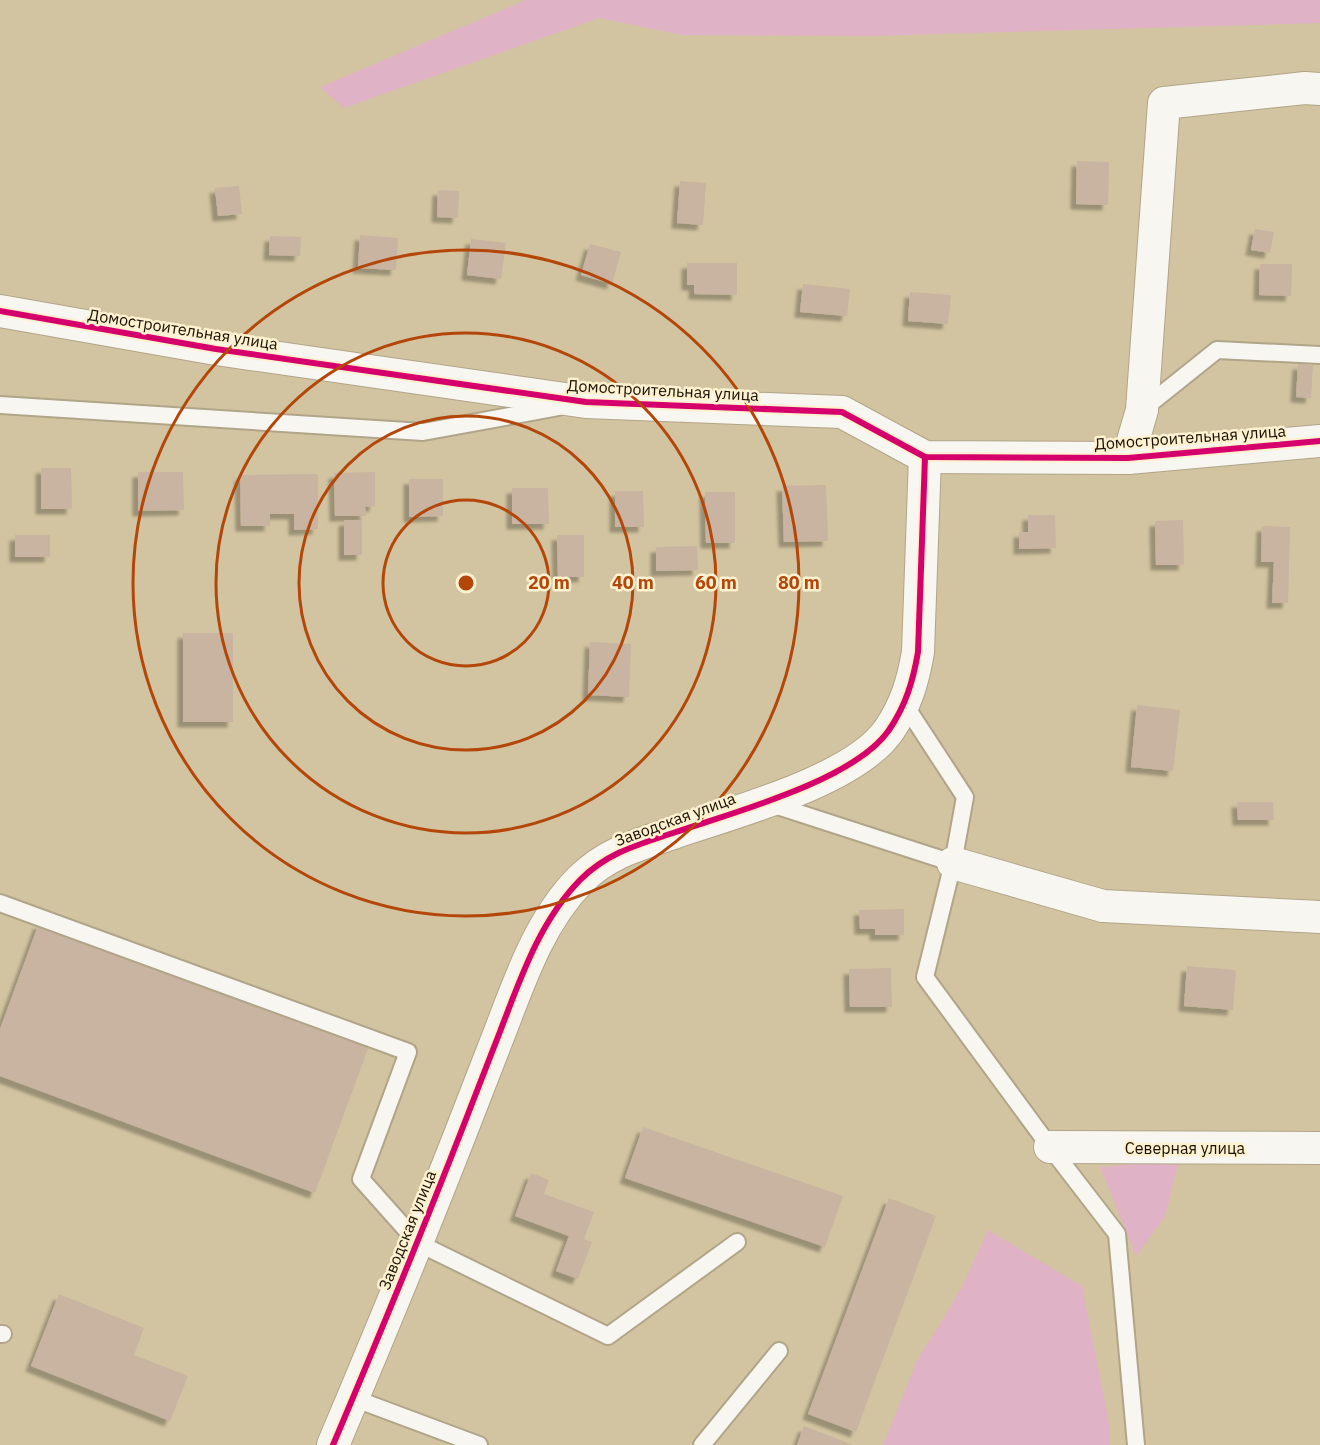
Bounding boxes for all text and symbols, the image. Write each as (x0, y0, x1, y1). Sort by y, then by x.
street label: Домостроительная улица (87, 304, 280, 354)
street label: Домостроительная улица (567, 375, 760, 405)
street label: Домостроительная улица (1094, 420, 1287, 454)
text: 20 m (528, 571, 570, 594)
text: 40 m (612, 571, 654, 594)
text: 60 m (695, 571, 737, 594)
text: 80 m (778, 571, 820, 594)
centre of rings (456, 573, 476, 593)
street label: Заводская улица (612, 788, 739, 850)
street label: Северная улица (1125, 1138, 1246, 1158)
street label: Заводская улица (374, 1167, 440, 1293)

